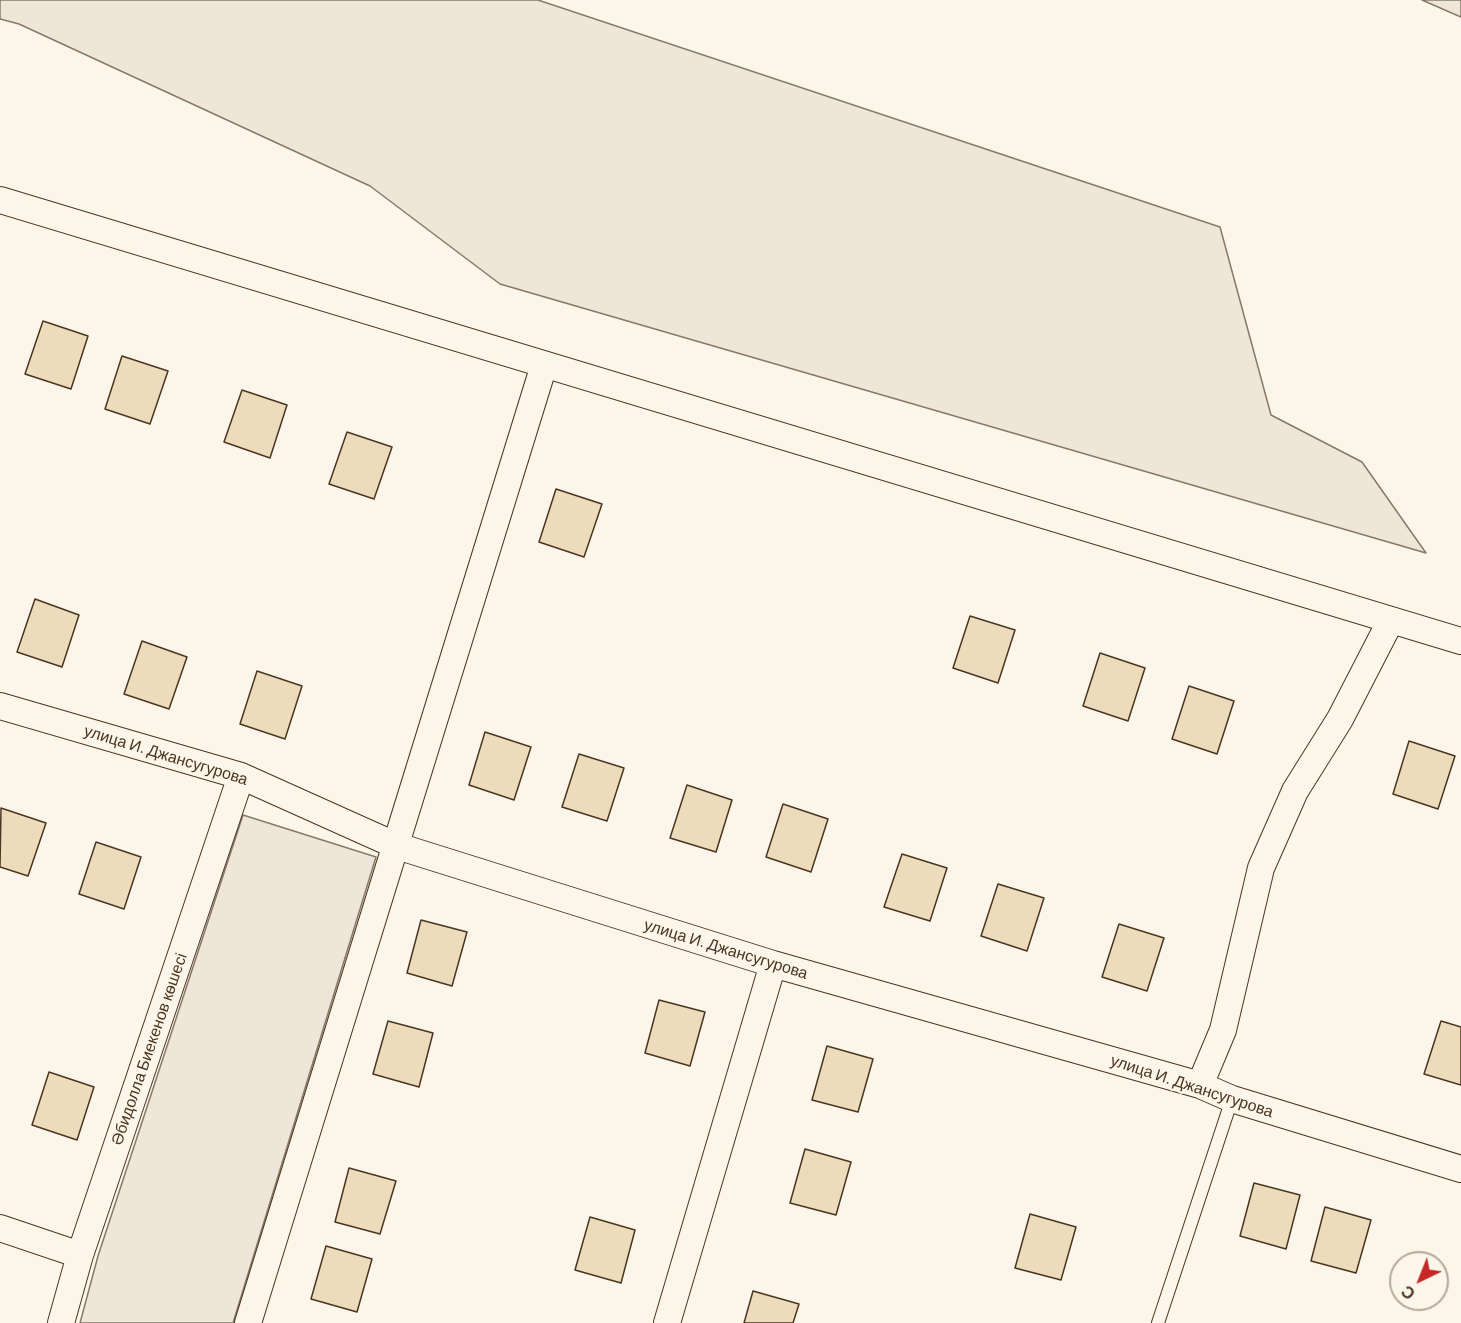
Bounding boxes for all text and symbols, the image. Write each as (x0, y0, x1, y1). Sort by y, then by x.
street label: улица И. Джансугурова (82, 721, 250, 789)
street label: улица И. Джансугурова (642, 915, 810, 983)
street label: Әбидолла Биекенов көшесі (107, 950, 191, 1148)
street label: улица И. Джансугурова (1108, 1051, 1276, 1121)
north arrow (1389, 1251, 1449, 1311)
text: С (1397, 1282, 1418, 1304)

